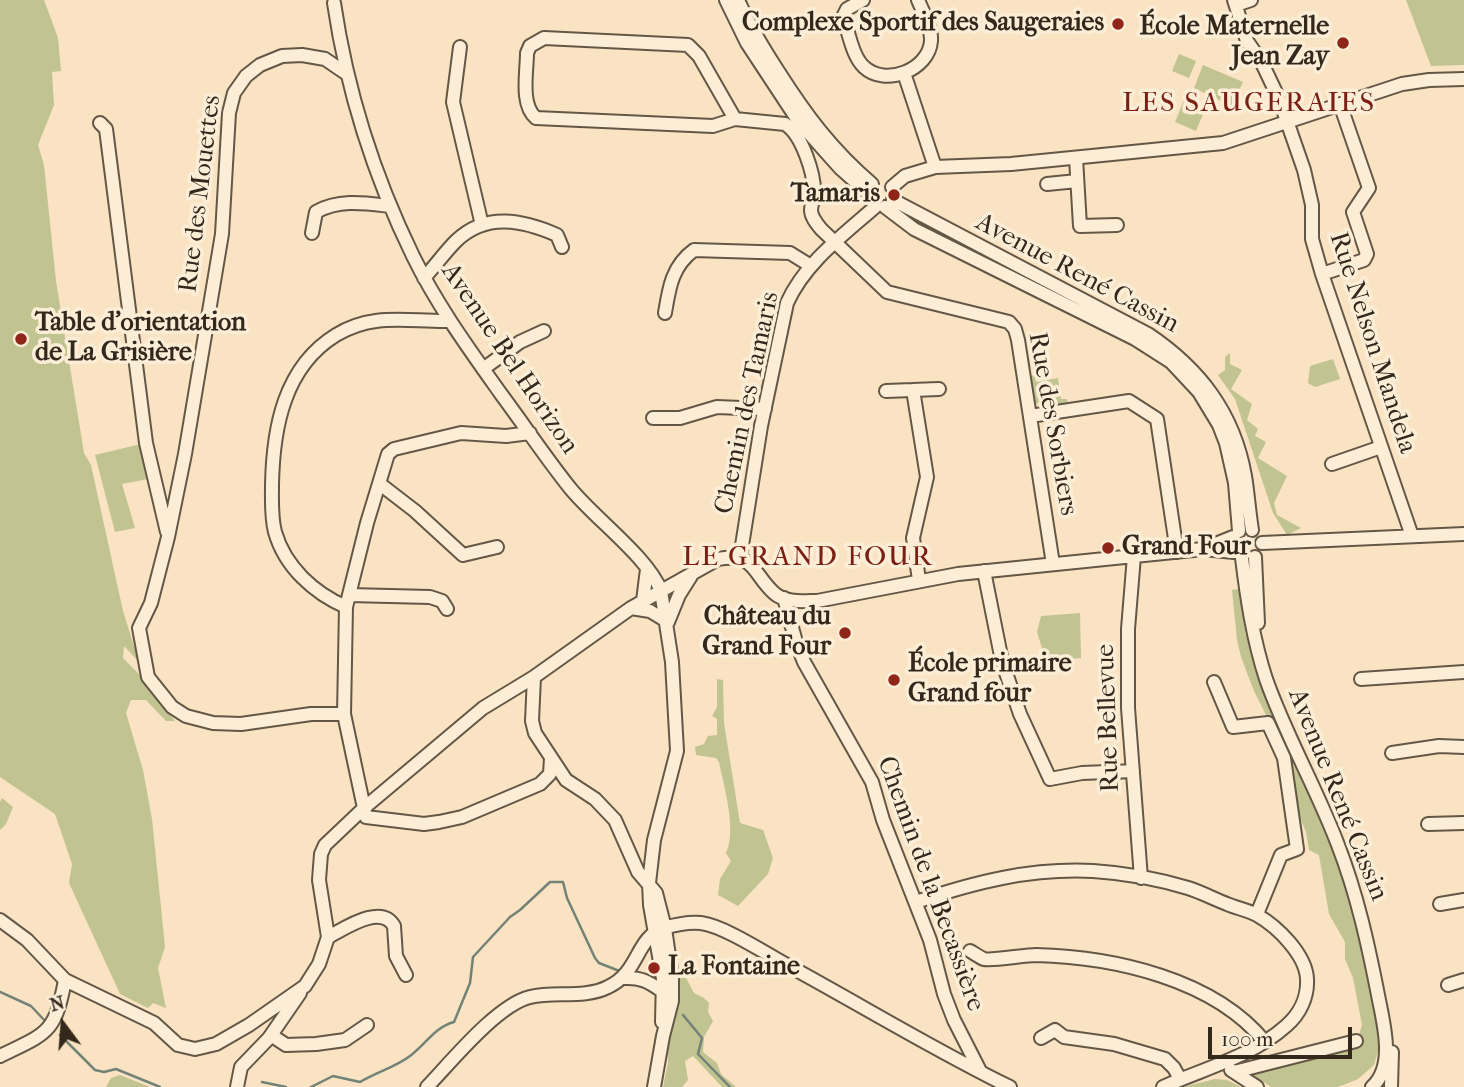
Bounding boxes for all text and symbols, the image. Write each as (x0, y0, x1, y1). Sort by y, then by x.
place label: Complexe Sportif des Saugeraies (742, 8, 1104, 40)
place label: École Maternelle Jean Zay (1139, 12, 1329, 74)
marker: Complexe Sportif des Saugeraies (1110, 16, 1126, 32)
marker: École Maternelle Jean Zay (1335, 35, 1351, 51)
district label: LES SAUGERAIES (1124, 87, 1374, 121)
street label: Rue des Mouettes (173, 94, 229, 294)
place label: Tamaris (791, 179, 880, 211)
marker: Tamaris (886, 187, 902, 203)
street label: Avenue René Cassin (970, 207, 1184, 341)
street label: Rue Nelson Mandela (1321, 228, 1423, 458)
street label: Avenue Bel Horizon (434, 258, 584, 460)
street label: Chemin des Tamaris (709, 289, 787, 517)
place label: Table d'orientation de La Grisière (35, 308, 246, 370)
street label: Rue des Sorbiers (1021, 330, 1083, 518)
marker: Table d'orientation de La Grisière (13, 331, 29, 347)
place label: Grand Four (1122, 532, 1251, 564)
marker: Grand Four (1100, 540, 1116, 556)
district label: LE GRAND FOUR (684, 541, 932, 575)
place label: Château du Grand Four (702, 602, 831, 664)
marker: Château du Grand Four (837, 625, 853, 641)
street label: Rue Bellevue (1091, 643, 1127, 793)
place label: École primaire Grand four (908, 649, 1072, 710)
marker: École primaire Grand four (886, 672, 902, 688)
street label: Avenue René Cassin (1280, 684, 1394, 906)
street label: Chemin de la Becassière (869, 752, 991, 1016)
place label: La Fontaine (668, 952, 800, 984)
marker: La Fontaine (646, 960, 662, 976)
north arrow (28, 989, 98, 1059)
text: N (47, 991, 67, 1016)
scale bar (1212, 1014, 1356, 1058)
text: 100 m (1221, 1027, 1274, 1051)

